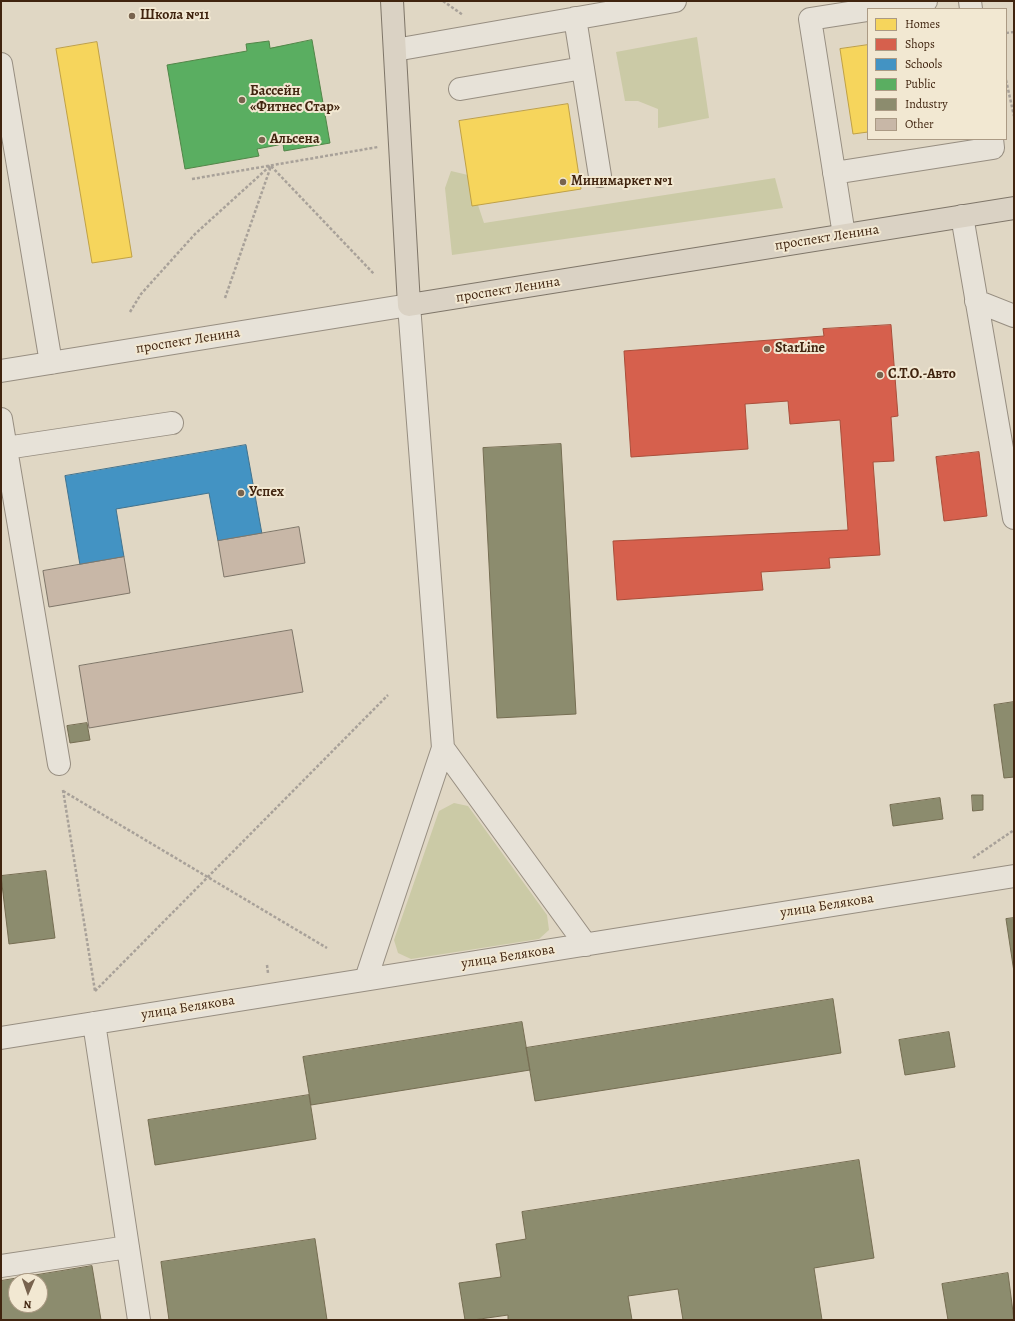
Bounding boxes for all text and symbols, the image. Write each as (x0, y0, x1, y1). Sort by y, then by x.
place label: Школа №11 (140, 8, 209, 24)
legend (867, 8, 1007, 140)
marker: Школа №11 (127, 11, 137, 21)
text: Homes (905, 16, 940, 32)
text: Shops (905, 36, 935, 52)
text: Schools (905, 56, 942, 72)
text: Public (905, 76, 936, 92)
place label: Бассейн «Фитнес Стар» (250, 84, 340, 116)
marker: Бассейн «Фитнес Стар» (237, 95, 247, 105)
text: Industry (905, 96, 948, 112)
text: Other (905, 116, 934, 132)
place label: Альсена (270, 132, 320, 148)
marker: Альсена (257, 135, 267, 145)
place label: Минимаркет №1 (571, 174, 672, 190)
marker: Минимаркет №1 (558, 177, 568, 187)
street label: проспект Ленина (774, 221, 880, 255)
street label: проспект Ленина (455, 273, 561, 307)
street label: проспект Ленина (135, 324, 241, 358)
place label: StarLine (775, 341, 825, 357)
marker: StarLine (762, 344, 772, 354)
place label: С.Т.О.-Авто (888, 367, 956, 383)
marker: С.Т.О.-Авто (875, 370, 885, 380)
place label: Успех (249, 485, 284, 501)
marker: Успех (236, 488, 246, 498)
street label: улица Белякова (779, 890, 875, 922)
street label: улица Белякова (460, 941, 556, 973)
street label: улица Белякова (140, 992, 236, 1024)
north arrow (8, 1273, 48, 1313)
text: N (23, 1297, 32, 1312)

